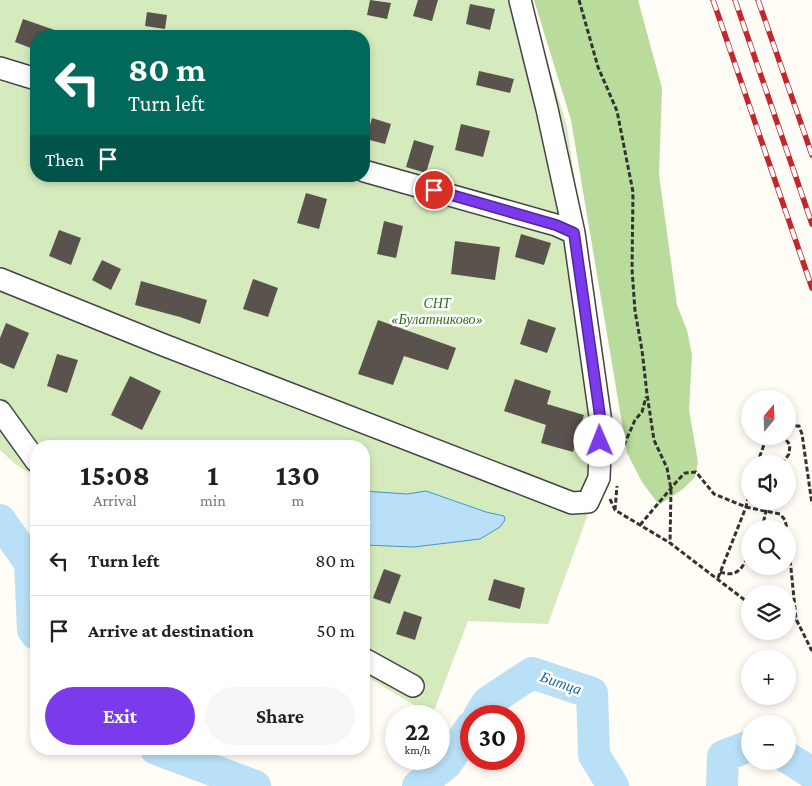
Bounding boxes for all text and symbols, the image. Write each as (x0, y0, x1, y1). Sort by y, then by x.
icon: left (45, 50, 110, 115)
text: 80 m (128, 50, 206, 89)
text: Turn left (128, 91, 205, 116)
icon: arrive (94, 145, 122, 173)
text: Then (45, 149, 84, 170)
pin (413, 169, 455, 211)
icon: arrive (420, 176, 448, 204)
park label: СНТ «Булатниково» (391, 295, 483, 327)
north arrow (741, 390, 796, 445)
map controls (741, 390, 796, 770)
position arrow (573, 414, 625, 466)
button: sound (741, 455, 796, 510)
text: 15:08 (80, 458, 150, 491)
text: 1 (207, 458, 219, 491)
text: 130 (276, 458, 320, 491)
text: Arrival (93, 492, 137, 509)
text: min (200, 492, 226, 509)
text: m (291, 492, 304, 509)
button: search (741, 520, 796, 575)
icon: left (45, 547, 73, 575)
text: Turn left (88, 550, 160, 571)
text: 80 m (315, 550, 355, 571)
button: layers (741, 585, 796, 640)
icon: arrive (45, 617, 73, 645)
text: Arrive at destination (88, 620, 254, 641)
text: 50 m (316, 620, 355, 641)
button: + (741, 650, 796, 705)
water label: Битца (537, 668, 584, 697)
button: Exit (45, 687, 195, 745)
button: Share (205, 687, 355, 745)
speed limit sign: 30 (460, 705, 525, 770)
button: − (741, 715, 796, 770)
text: 22 (405, 718, 430, 745)
text: km/h (405, 743, 430, 757)

